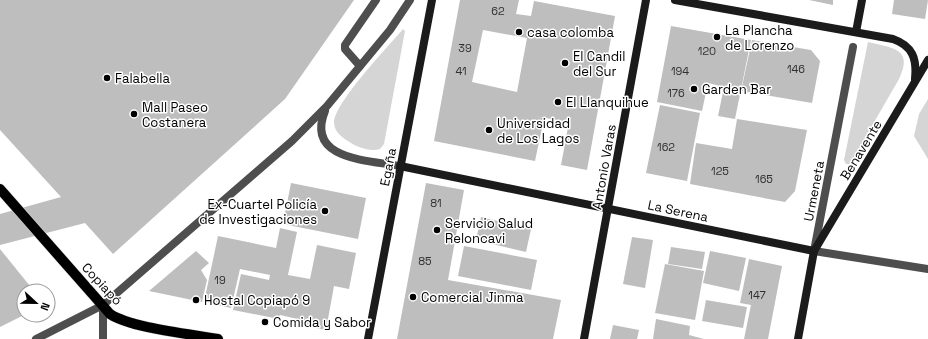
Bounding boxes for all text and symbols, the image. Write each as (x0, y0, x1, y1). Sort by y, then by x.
house number: 62 (491, 4, 505, 18)
place label: La Plancha de Lorenzo (725, 22, 794, 54)
place label: casa colomba (527, 24, 614, 41)
marker: casa colomba (514, 27, 524, 37)
marker: La Plancha de Lorenzo (712, 32, 722, 42)
house number: 39 (458, 41, 472, 55)
house number: 120 (698, 44, 716, 58)
place label: El Candil del Sur (573, 48, 625, 80)
marker: El Candil del Sur (560, 58, 570, 68)
house number: 146 (787, 62, 805, 76)
house number: 41 (455, 64, 467, 78)
house number: 194 (671, 64, 689, 78)
place label: Falabella (115, 70, 170, 87)
marker: Falabella (102, 73, 112, 83)
place label: Garden Bar (702, 81, 771, 98)
marker: Garden Bar (689, 84, 699, 94)
house number: 176 (667, 86, 685, 100)
place label: El Llanquihue (566, 94, 649, 111)
marker: El Llanquihue (553, 97, 563, 107)
place label: Mall Paseo Costanera (142, 99, 208, 131)
marker: Mall Paseo Costanera (129, 109, 139, 119)
place label: Universidad de Los Lagos (497, 115, 579, 147)
street label: Benavente (836, 117, 886, 183)
street label: Antonio Varas (588, 123, 620, 211)
marker: Universidad de Los Lagos (484, 125, 494, 135)
house number: 162 (657, 140, 675, 154)
street label: Egaña (376, 146, 400, 188)
street label: Urmeneta (800, 159, 828, 223)
house number: 125 (711, 164, 729, 178)
house number: 165 (755, 172, 773, 186)
place label: Ex-Cuartel Policía de Investigaciones (199, 196, 318, 228)
house number: 81 (430, 196, 442, 210)
street label: La Serena (646, 196, 710, 226)
marker: Ex-Cuartel Policía de Investigaciones (320, 206, 330, 216)
place label: Servicio Salud Reloncavi (445, 215, 533, 247)
marker: Servicio Salud Reloncavi (432, 225, 442, 235)
house number: 85 (418, 254, 432, 268)
street label: Copiapó (78, 259, 126, 309)
house number: 19 (214, 273, 226, 287)
north arrow (16, 283, 56, 323)
house number: 147 (748, 288, 766, 302)
place label: Comercial Jinma (421, 289, 524, 306)
place label: Hostal Copiapó 9 (204, 292, 310, 309)
marker: Comercial Jinma (408, 292, 418, 302)
marker: Hostal Copiapó 9 (191, 295, 201, 305)
text: N (37, 301, 53, 313)
place label: Comida y Sabor (273, 314, 371, 331)
marker: Comida y Sabor (260, 317, 270, 327)

